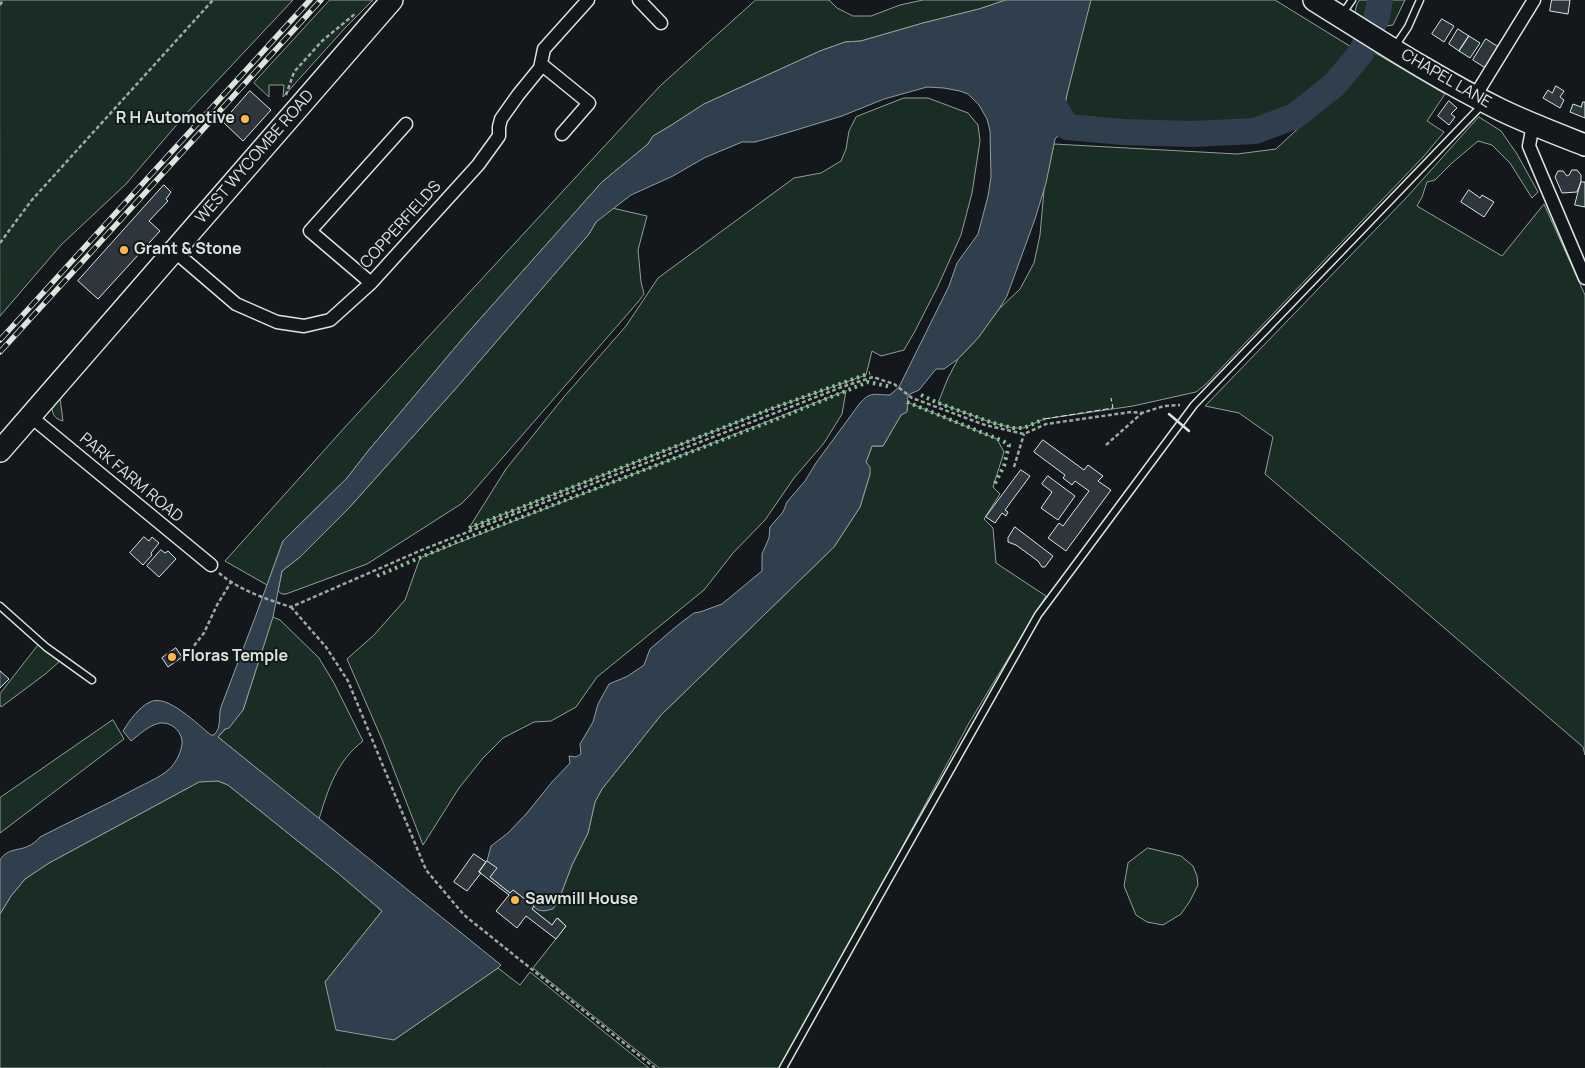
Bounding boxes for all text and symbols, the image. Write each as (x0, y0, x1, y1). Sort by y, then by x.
street label: CHAPEL LANE (1397, 45, 1495, 113)
street label: WEST WYCOMBE ROAD (192, 86, 318, 228)
place label: R H Automotive (116, 109, 235, 129)
marker: R H Automotive (239, 113, 251, 125)
street label: COPPERFIELDS (357, 177, 445, 273)
place label: Grant & Stone (134, 240, 242, 260)
marker: Grant & Stone (118, 244, 130, 256)
street label: PARK FARM ROAD (76, 429, 186, 527)
place label: Floras Temple (182, 647, 288, 667)
marker: Floras Temple (166, 651, 178, 663)
place label: Sawmill House (525, 890, 638, 910)
marker: Sawmill House (509, 894, 521, 906)

